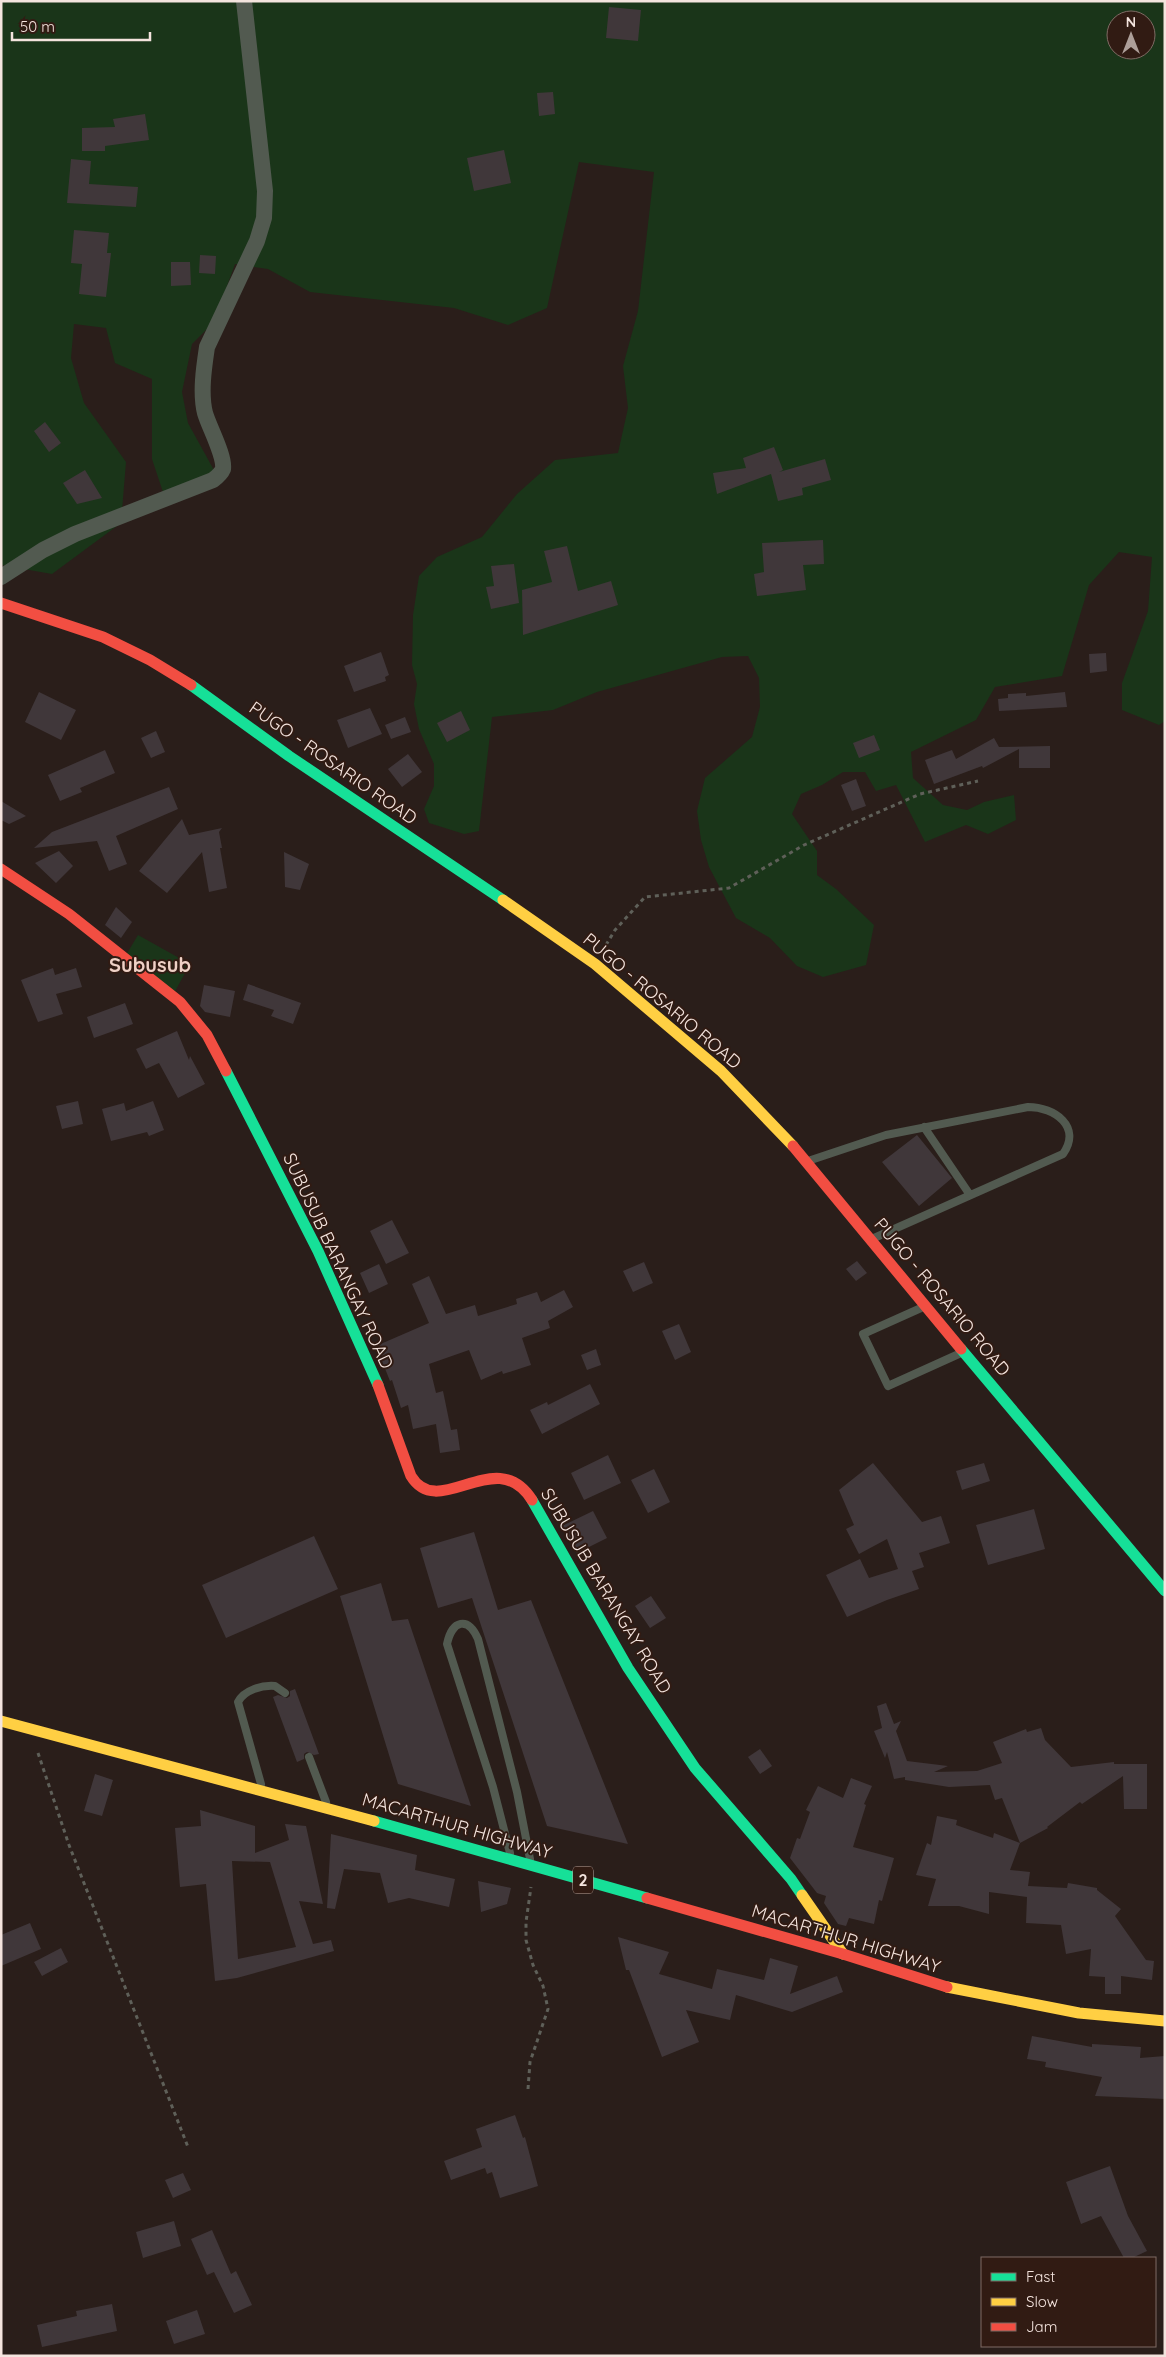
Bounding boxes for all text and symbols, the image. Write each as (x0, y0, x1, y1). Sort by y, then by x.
scale bar (12, 10, 150, 42)
north arrow (1106, 10, 1156, 60)
text: N (1126, 13, 1136, 31)
text: 50 m (20, 17, 55, 36)
street label: PUGO - ROSARIO ROAD (245, 696, 422, 829)
street label: PUGO - ROSARIO ROAD (578, 928, 746, 1074)
district label: Subusub (109, 952, 191, 977)
street label: SUBUSUB BARANGAY ROAD (278, 1149, 399, 1372)
street label: PUGO - ROSARIO ROAD (869, 1213, 1015, 1381)
street label: SUBUSUB BARANGAY ROAD (536, 1484, 677, 1698)
street label: MACARTHUR HIGHWAY (360, 1787, 555, 1864)
road number: 2 (573, 1866, 593, 1894)
street label: MACARTHUR HIGHWAY (749, 1899, 943, 1978)
legend (981, 2257, 1156, 2347)
text: Fast (1026, 2267, 1055, 2286)
text: Slow (1026, 2292, 1058, 2311)
text: Jam (1026, 2317, 1057, 2336)

